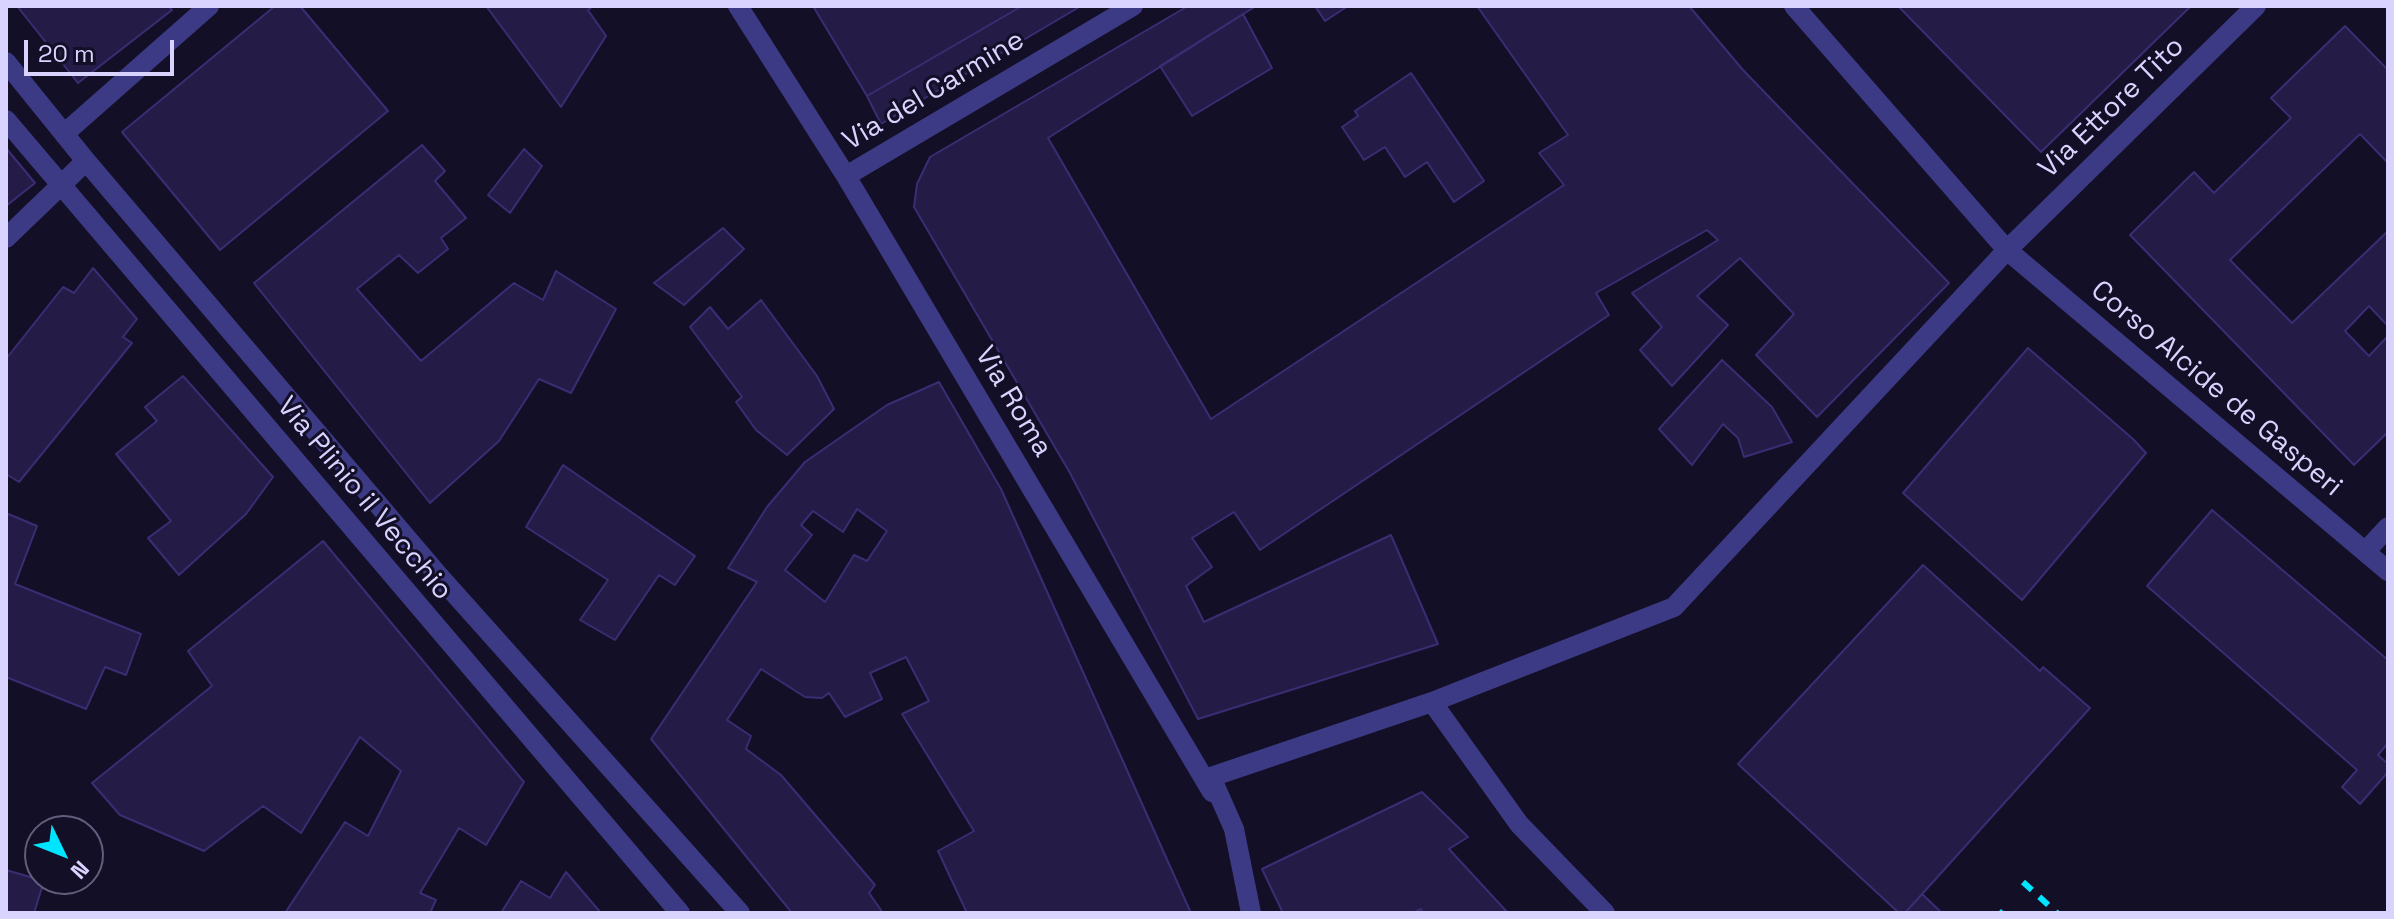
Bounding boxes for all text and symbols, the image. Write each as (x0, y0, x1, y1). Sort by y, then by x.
scale bar (28, 24, 178, 74)
street label: Via del Carmine (837, 24, 1031, 158)
street label: Via Ettore Tito (2032, 30, 2192, 186)
text: 20 m (38, 38, 95, 69)
street label: Corso Alcide de Gasperi (2083, 274, 2349, 504)
street label: Via Roma (967, 341, 1059, 463)
street label: Via Plinio il Vecchio (269, 390, 459, 608)
north arrow (24, 815, 104, 895)
text: N (65, 855, 95, 885)

